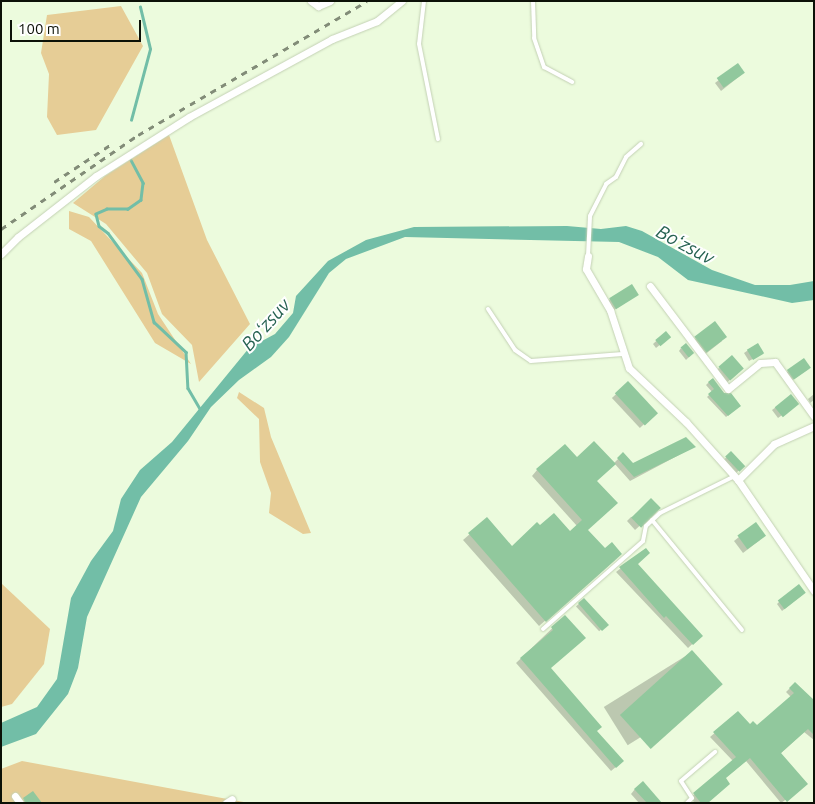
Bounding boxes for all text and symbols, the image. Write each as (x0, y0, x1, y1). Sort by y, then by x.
scale bar (12, 10, 144, 42)
text: 100 m (18, 20, 60, 37)
water label: Boʻzsuv (652, 220, 718, 270)
water label: Boʻzsuv (237, 294, 295, 356)

